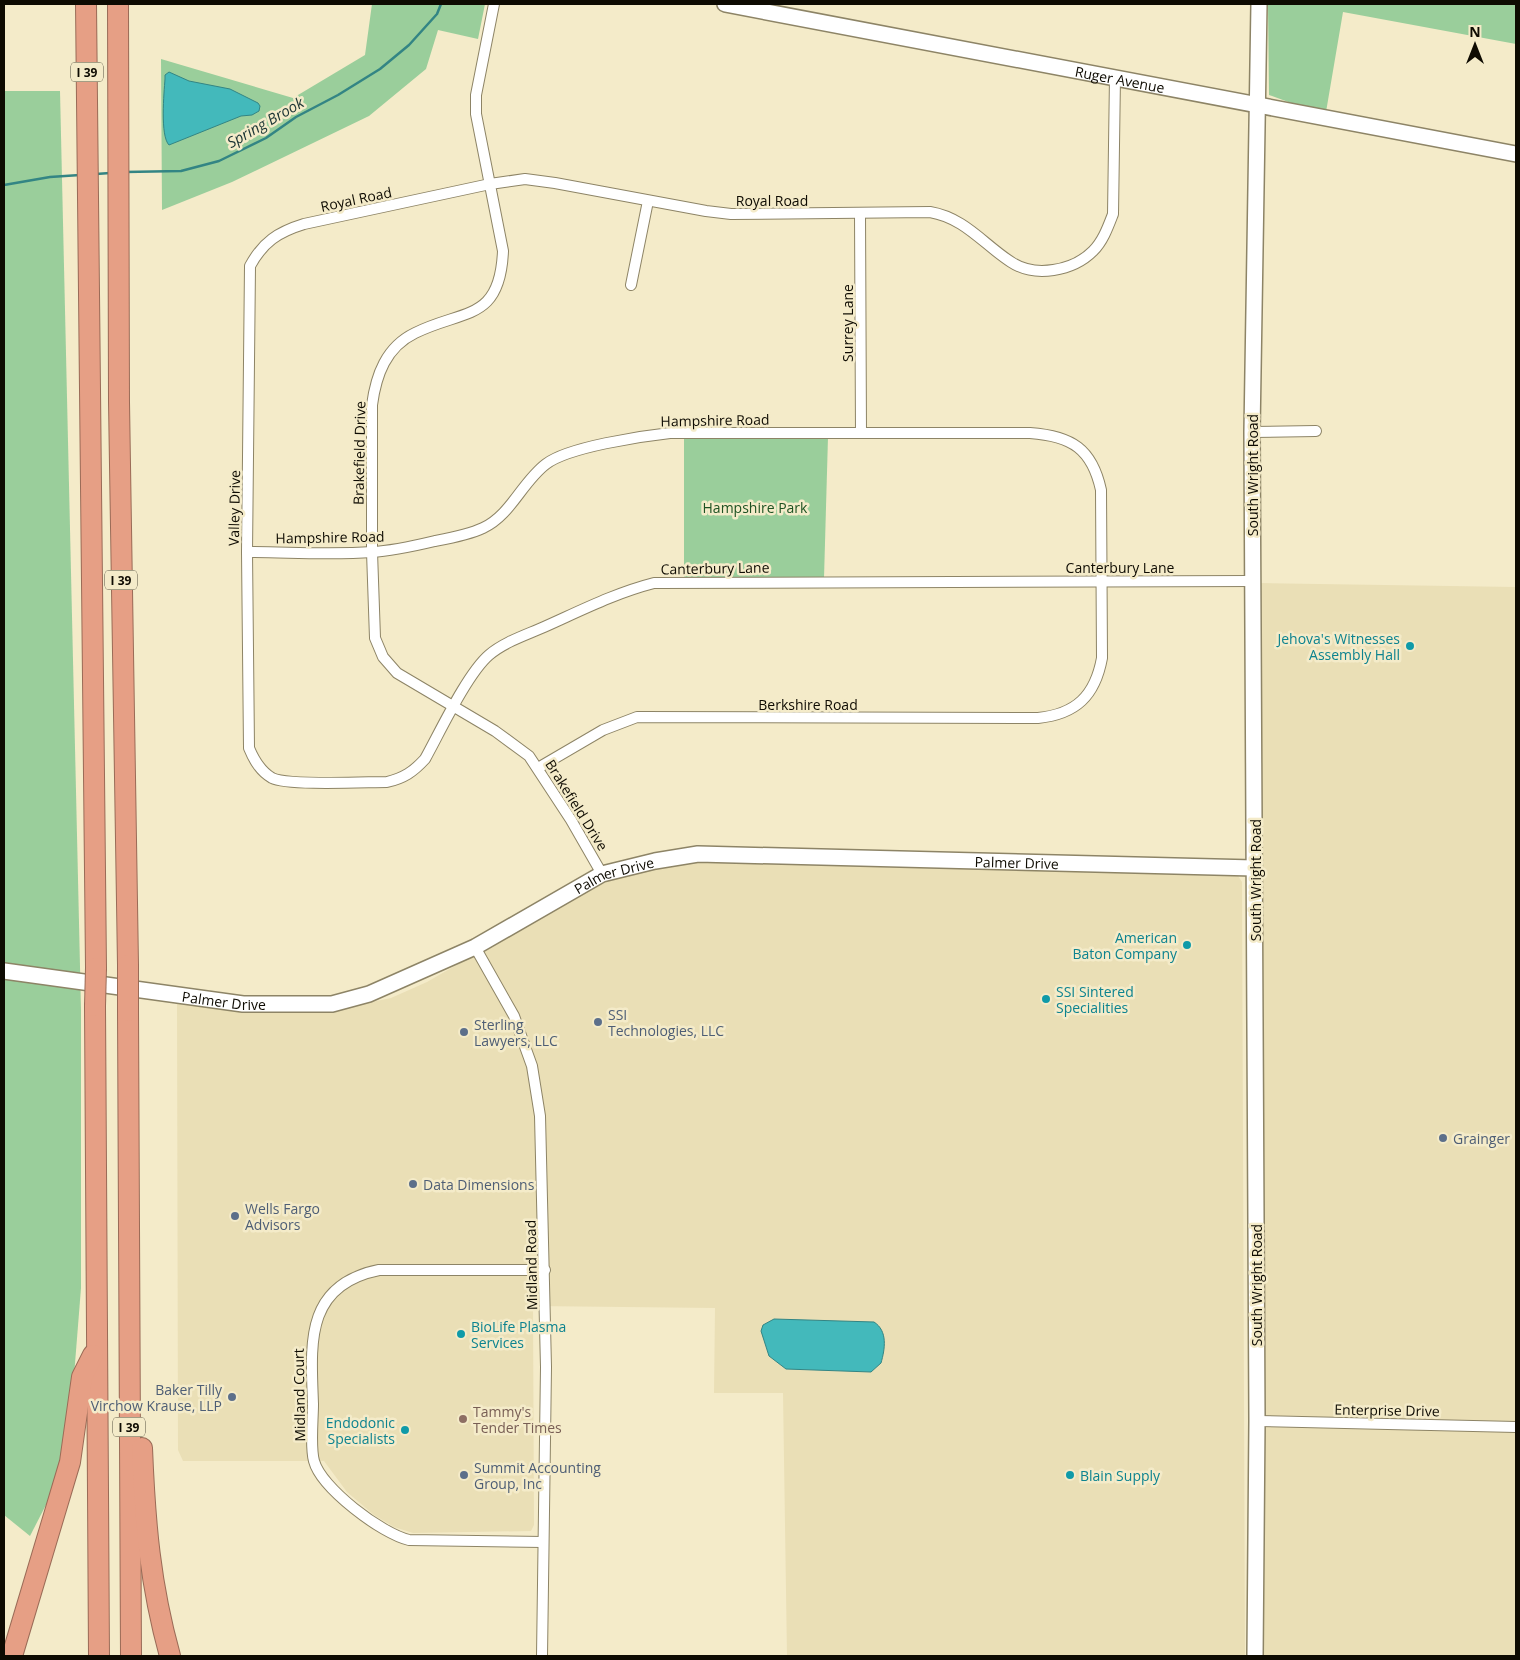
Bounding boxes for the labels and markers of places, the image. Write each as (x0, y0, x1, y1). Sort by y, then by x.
place label: Jehova's Witnesses Assembly Hall (1275, 629, 1400, 664)
marker: Jehova's Witnesses Assembly Hall (1404, 640, 1416, 652)
place label: American Baton Company (1072, 928, 1178, 963)
marker: American Baton Company (1181, 939, 1193, 951)
place label: SSI Sintered Specialities (1056, 982, 1134, 1017)
marker: SSI Sintered Specialities (1040, 993, 1052, 1005)
place label: SSI Technologies, LLC (608, 1005, 724, 1040)
place label: Sterling Lawyers, LLC (474, 1015, 558, 1050)
marker: SSI Technologies, LLC (592, 1016, 604, 1028)
marker: Sterling Lawyers, LLC (458, 1026, 470, 1038)
place label: Grainger (1453, 1129, 1510, 1148)
marker: Grainger (1437, 1132, 1449, 1144)
place label: Data Dimensions (423, 1175, 535, 1194)
marker: Data Dimensions (407, 1178, 419, 1190)
place label: Wells Fargo Advisors (245, 1199, 320, 1234)
marker: Wells Fargo Advisors (229, 1210, 241, 1222)
place label: BioLife Plasma Services (471, 1317, 566, 1352)
marker: BioLife Plasma Services (455, 1328, 467, 1340)
place label: Baker Tilly Virchow Krause, LLP (91, 1380, 223, 1415)
marker: Baker Tilly Virchow Krause, LLP (226, 1391, 238, 1403)
place label: Tammy's Tender Times (473, 1402, 562, 1437)
place label: Endodonic Specialists (326, 1413, 395, 1448)
marker: Tammy's Tender Times (457, 1413, 469, 1425)
marker: Endodonic Specialists (399, 1424, 411, 1436)
place label: Summit Accounting Group, Inc (474, 1458, 601, 1493)
place label: Blain Supply (1080, 1466, 1161, 1485)
marker: Summit Accounting Group, Inc (458, 1469, 470, 1481)
marker: Blain Supply (1064, 1469, 1076, 1481)

